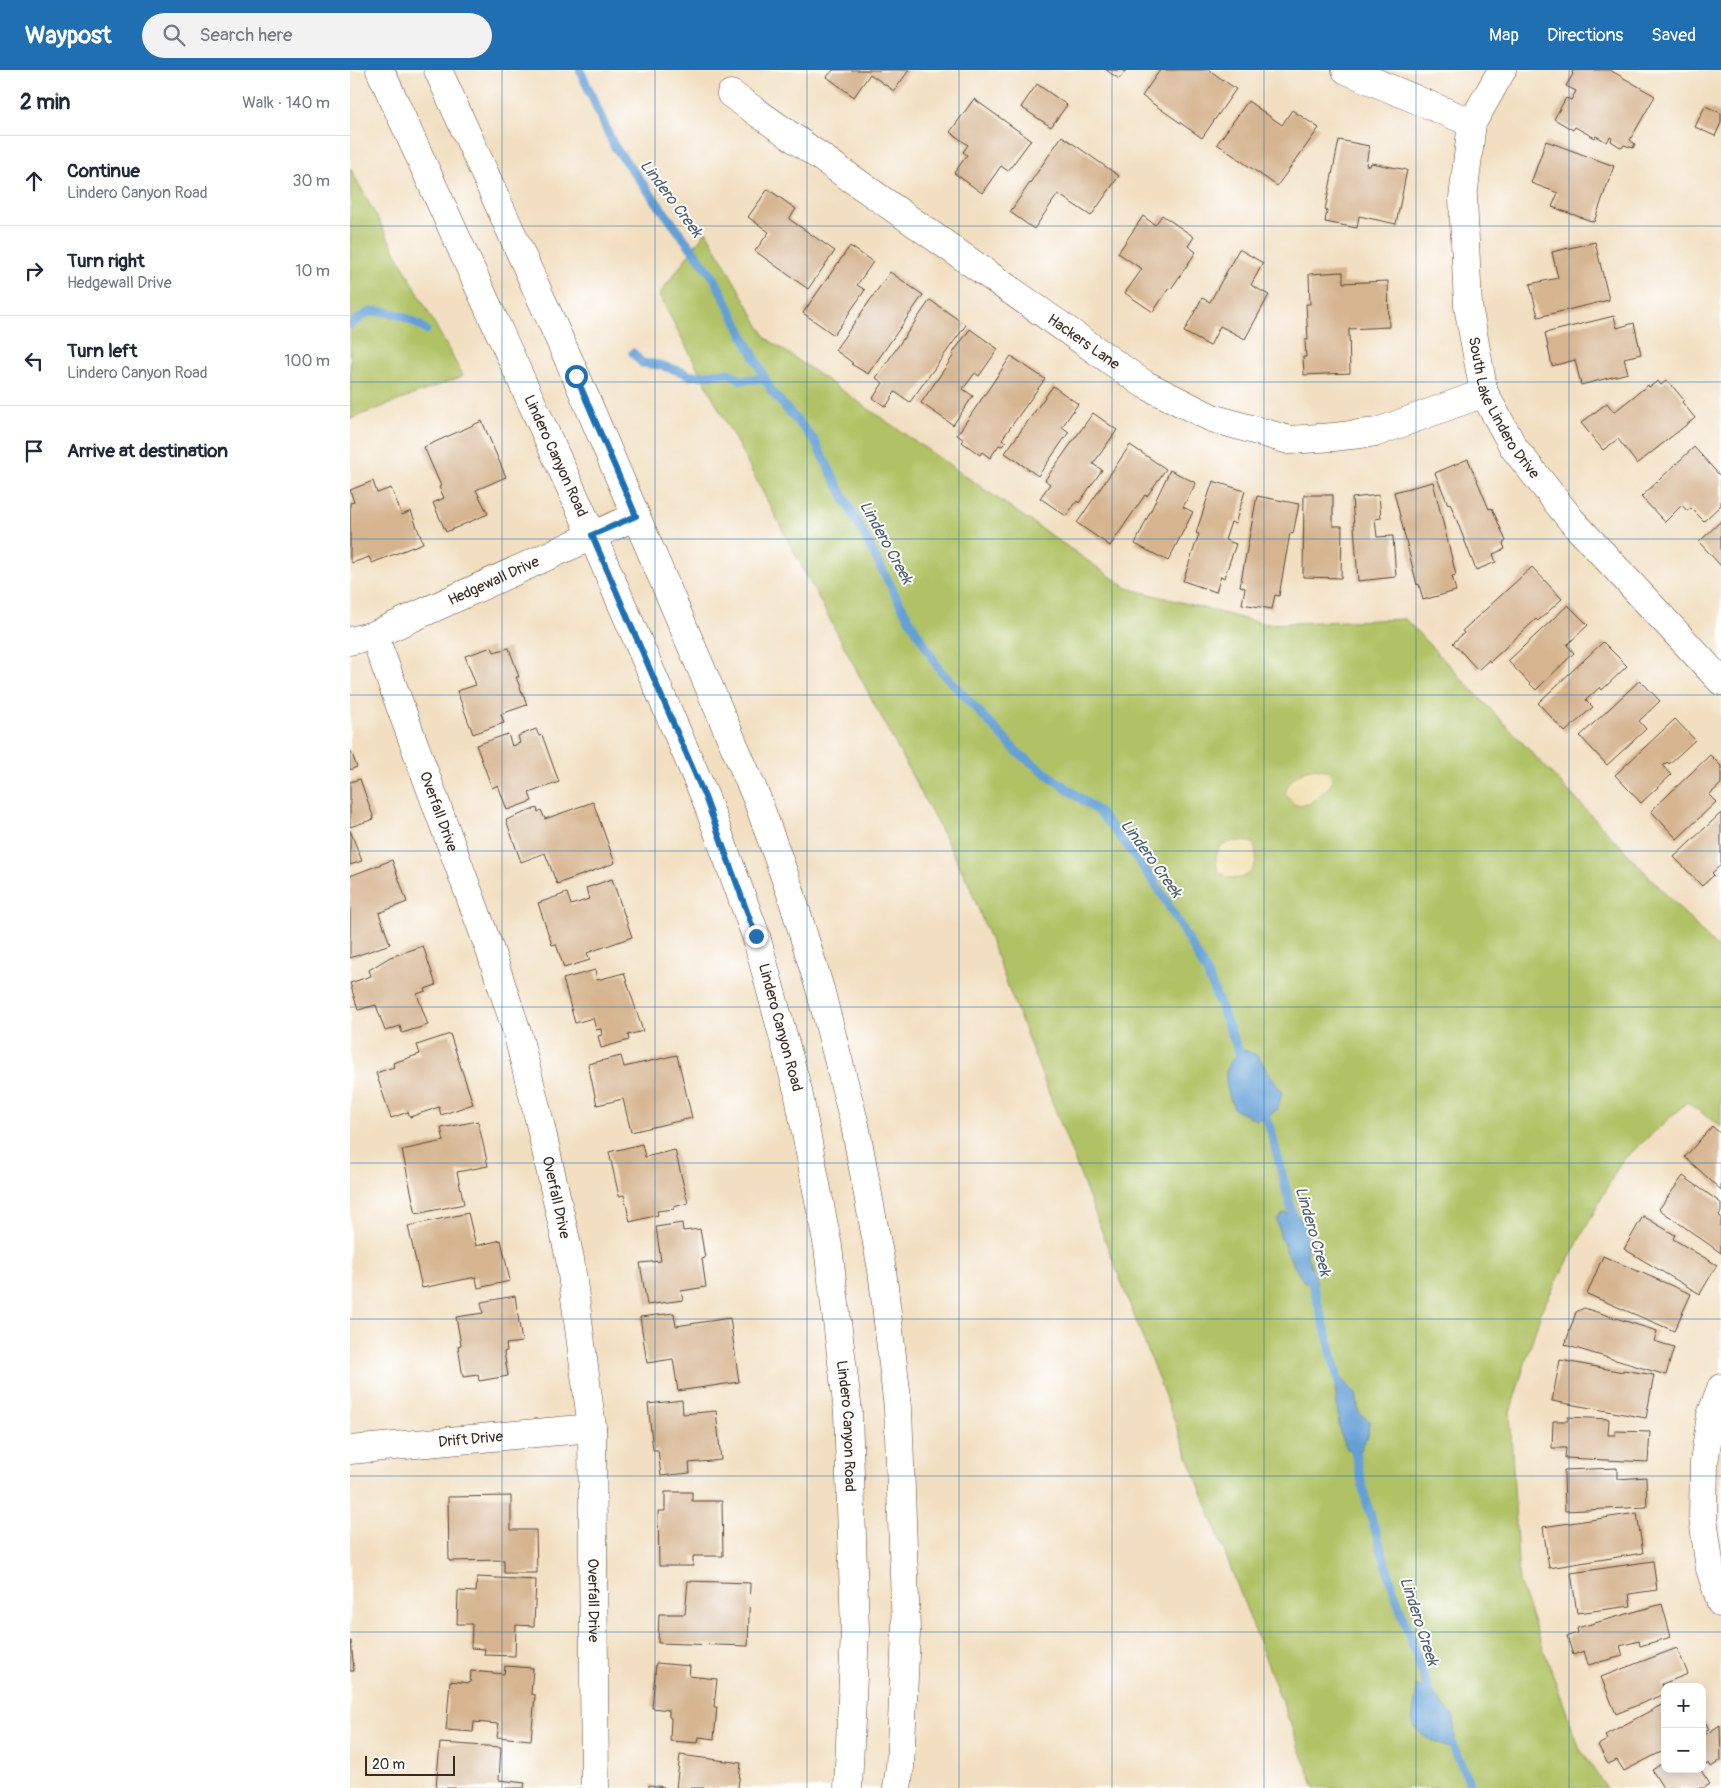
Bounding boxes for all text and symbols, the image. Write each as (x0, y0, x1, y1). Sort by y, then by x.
search box (142, 13, 492, 58)
text: Waypost (25, 21, 112, 50)
icon: search (160, 21, 188, 49)
text: Search here (200, 23, 292, 47)
text: Map (1489, 24, 1519, 47)
text: Directions (1547, 24, 1623, 47)
text: Saved (1651, 24, 1696, 47)
text: 2 min (20, 89, 70, 116)
text: Walk · 140 m (242, 93, 330, 113)
water label: Lindero Creek (636, 156, 708, 242)
text: Continue (67, 159, 140, 183)
icon: ahead (20, 167, 48, 195)
text: 30 m (292, 171, 330, 191)
text: Lindero Canyon Road (67, 183, 208, 203)
text: Turn right (67, 249, 145, 273)
icon: right (20, 257, 48, 285)
text: 10 m (295, 261, 330, 281)
text: Hedgewall Drive (67, 273, 172, 293)
street label: Hackers Lane (1044, 310, 1124, 374)
street label: South Lake Lindero Drive (1464, 335, 1544, 483)
text: Turn left (67, 339, 137, 363)
icon: left (20, 347, 48, 375)
text: 100 m (284, 351, 330, 371)
text: Lindero Canyon Road (67, 363, 208, 383)
route start (565, 365, 588, 388)
street label: Lindero Canyon Road (519, 392, 591, 520)
icon: arrive (20, 437, 48, 465)
text: Arrive at destination (67, 439, 228, 463)
water label: Lindero Creek (855, 497, 918, 589)
street label: Hedgewall Drive (445, 552, 543, 610)
street label: Overfall Drive (415, 769, 462, 855)
water label: Lindero Creek (1116, 816, 1187, 903)
route end (745, 925, 768, 948)
street label: Lindero Canyon Road (754, 961, 807, 1094)
street label: Overfall Drive (538, 1154, 574, 1241)
water label: Lindero Creek (1291, 1184, 1336, 1279)
street label: Lindero Canyon Road (832, 1359, 860, 1492)
street label: Drift Drive (437, 1427, 504, 1452)
street label: Overfall Drive (583, 1558, 603, 1643)
water label: Lindero Creek (1395, 1575, 1443, 1669)
map controls (1661, 1683, 1706, 1773)
button: + (1661, 1683, 1706, 1728)
button: − (1661, 1728, 1706, 1773)
scale bar (365, 1753, 455, 1776)
text: 20 m (372, 1756, 405, 1773)

